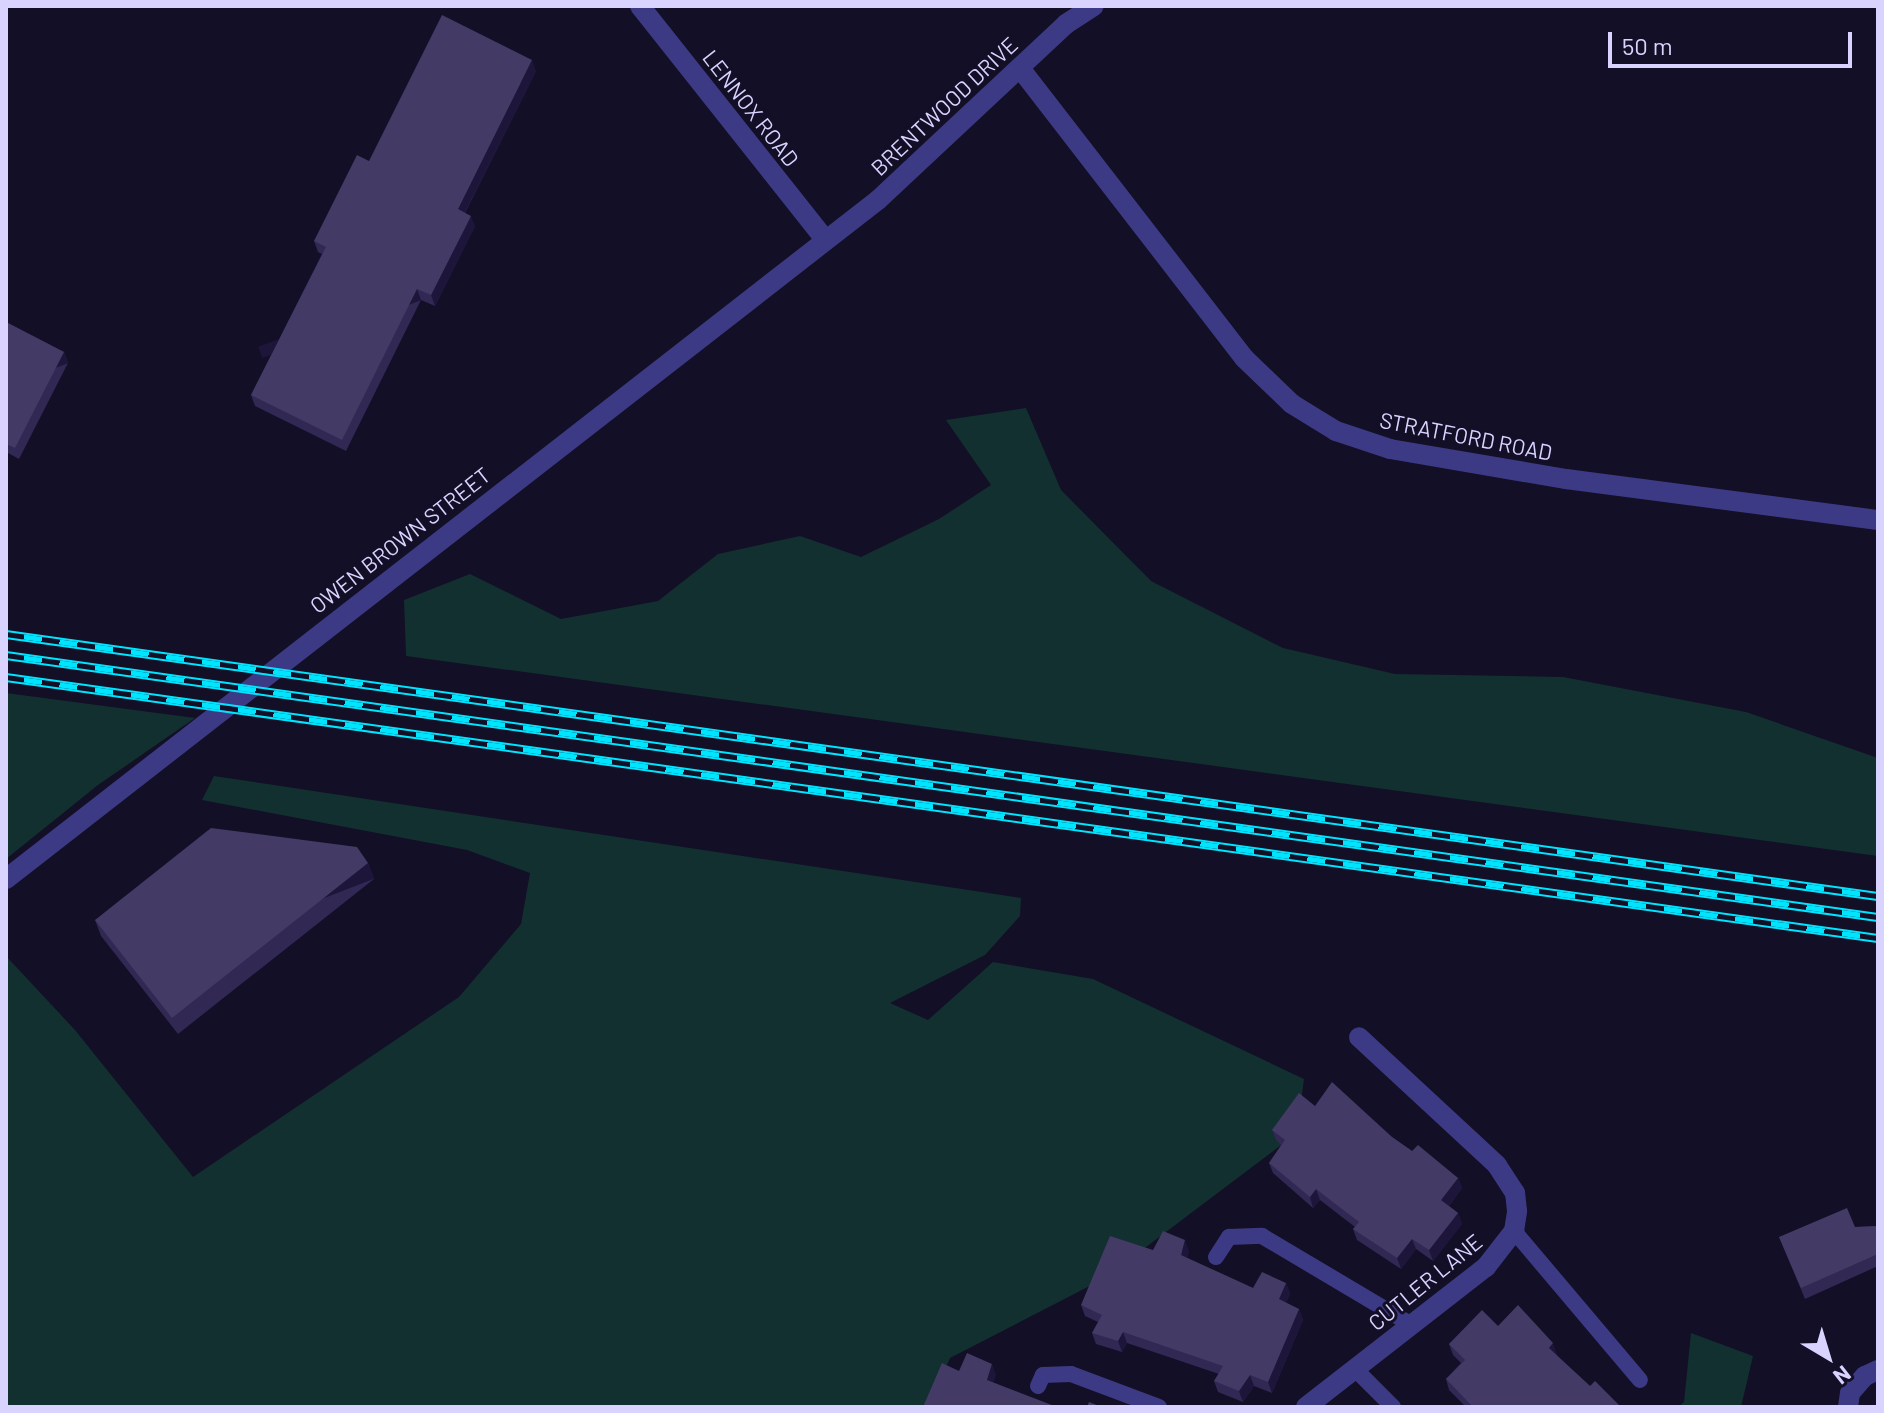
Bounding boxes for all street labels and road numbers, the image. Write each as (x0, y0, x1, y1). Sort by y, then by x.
street label: BRENTWOOD DRIVE (865, 31, 1023, 181)
street label: LENNOX ROAD (697, 45, 805, 171)
street label: STRATFORD ROAD (1377, 406, 1555, 466)
street label: OWEN BROWN STREET (305, 461, 495, 619)
street label: CUTLER LANE (1363, 1228, 1487, 1336)

